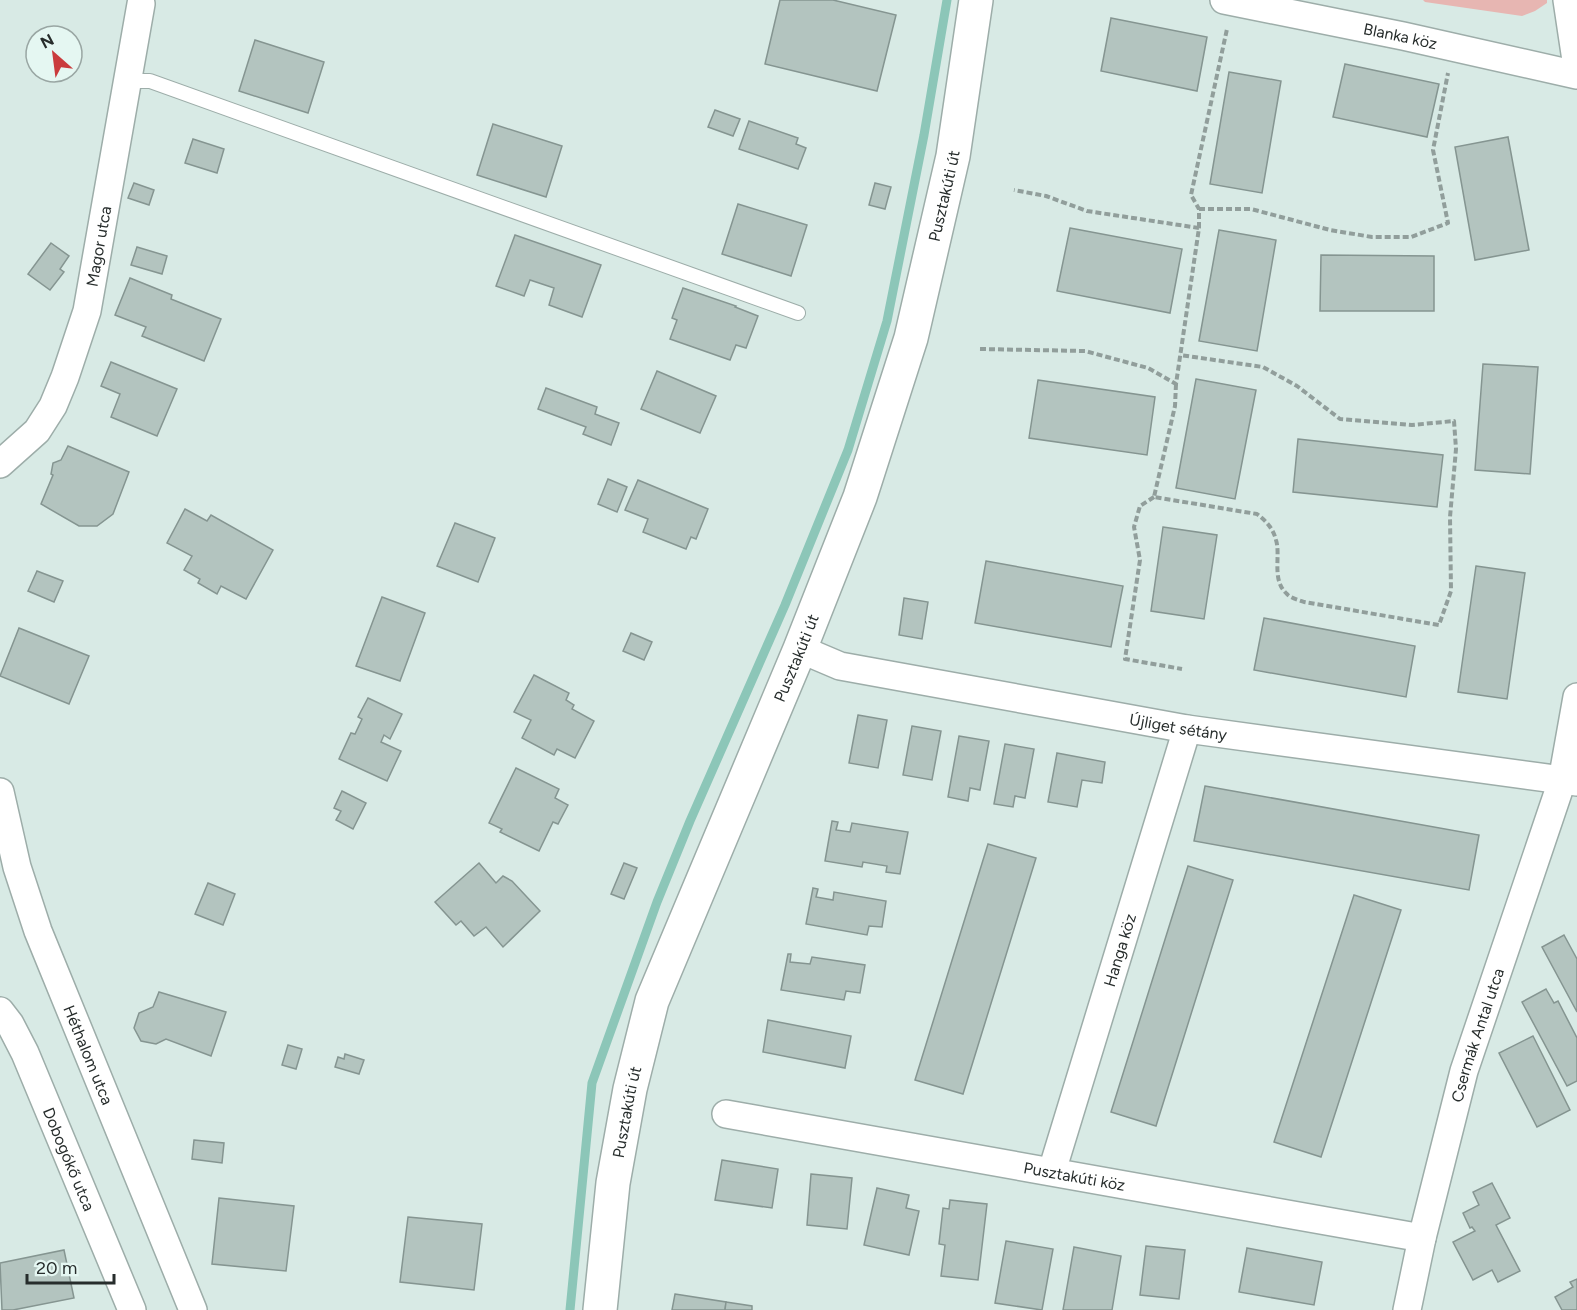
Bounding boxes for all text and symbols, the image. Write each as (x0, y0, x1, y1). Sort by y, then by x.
street label: Blanka köz (1362, 19, 1439, 53)
north arrow (24, 24, 84, 84)
text: N (37, 30, 57, 52)
street label: Pusztakúti út (924, 149, 963, 243)
street label: Magor utca (82, 204, 115, 288)
street label: Pusztakúti út (769, 611, 822, 705)
street label: Újliget sétány (1128, 709, 1229, 744)
street label: Hanga köz (1099, 911, 1140, 989)
street label: Csermák Antal utca (1447, 965, 1508, 1104)
street label: Héthalom utca (60, 1002, 118, 1108)
street label: Pusztakúti út (608, 1064, 645, 1159)
street label: Dobogókő utca (39, 1105, 99, 1214)
street label: Pusztakúti köz (1022, 1158, 1127, 1194)
scale bar (27, 1247, 114, 1285)
text: 20 m (36, 1257, 77, 1279)

